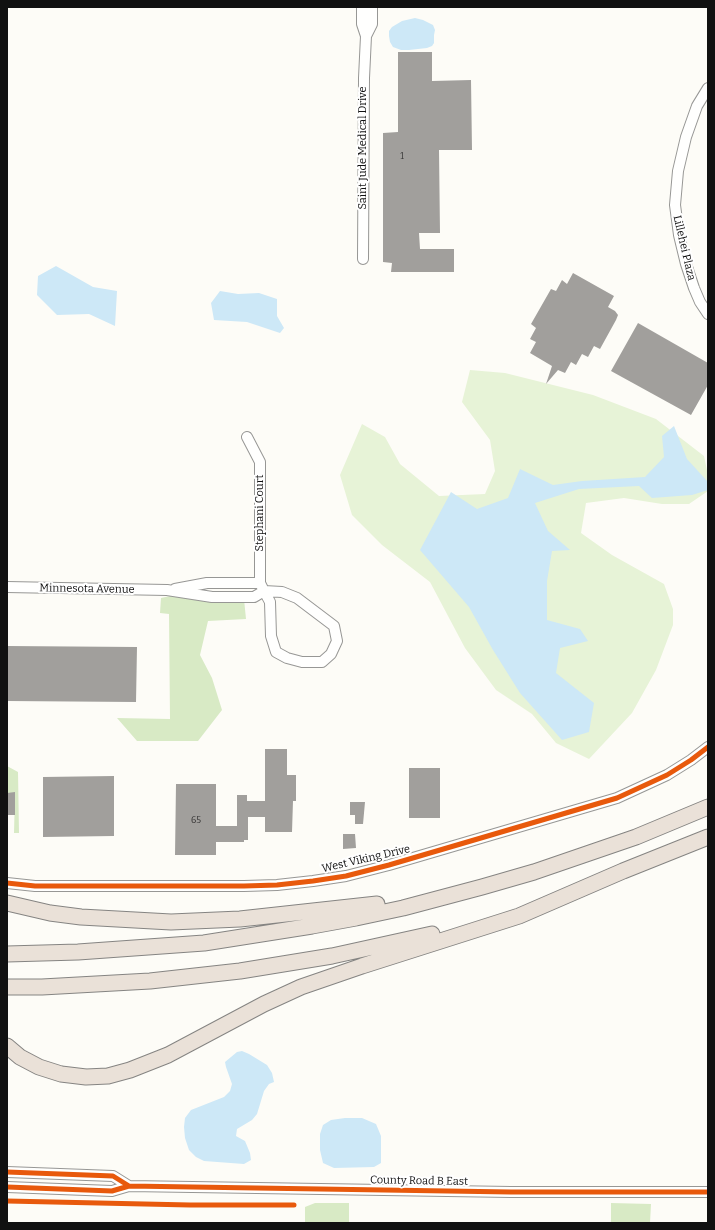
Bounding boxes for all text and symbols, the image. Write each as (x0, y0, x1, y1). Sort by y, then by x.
street label: Saint Jude Medical Drive (356, 86, 370, 210)
house number: 1 (400, 151, 404, 161)
street label: Lillehei Plaza (670, 214, 698, 282)
street label: Stephani Court (253, 475, 267, 551)
street label: Minnesota Avenue (39, 582, 135, 596)
house number: 65 (191, 815, 201, 825)
street label: West Viking Drive (321, 842, 411, 876)
street label: County Road B East (370, 1174, 468, 1188)

